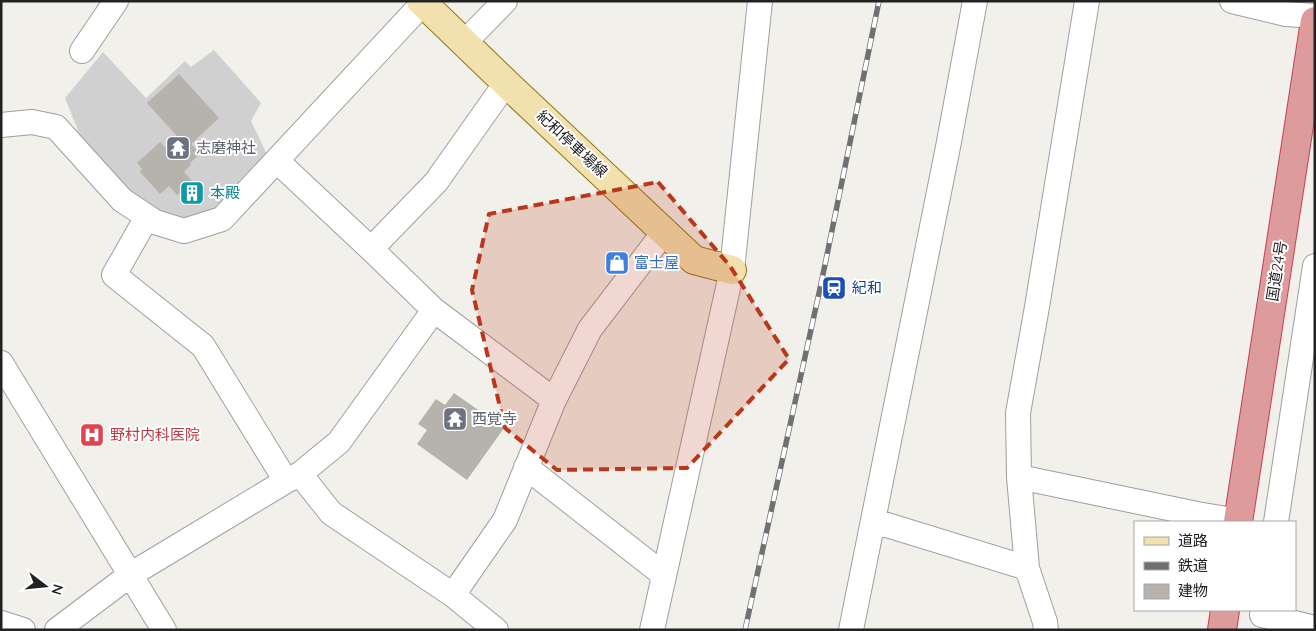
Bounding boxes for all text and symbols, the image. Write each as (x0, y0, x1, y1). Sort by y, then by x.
street label: 紀和停車場線 (533, 106, 612, 181)
temple icon: 志磨神社 (165, 135, 191, 161)
place label: 志磨神社 (196, 138, 256, 157)
building icon: 本殿 (179, 180, 205, 206)
place label: 本殿 (210, 183, 240, 202)
street label: 国道24号 (1262, 239, 1291, 303)
shop icon: 富士屋 (604, 250, 630, 276)
place label: 富士屋 (634, 253, 679, 272)
station icon: 紀和 (821, 275, 847, 301)
place label: 紀和 (852, 278, 882, 297)
temple icon: 西覚寺 (442, 406, 468, 432)
place label: 西覚寺 (472, 409, 517, 428)
hospital icon: 野村内科医院 (79, 422, 105, 448)
place label: 野村内科医院 (110, 425, 200, 444)
legend (1134, 521, 1296, 611)
text: 道路 (1178, 531, 1208, 550)
text: 鉄道 (1178, 556, 1208, 575)
north arrow (20, 561, 70, 611)
text: 建物 (1178, 581, 1208, 600)
text: N (47, 582, 68, 597)

